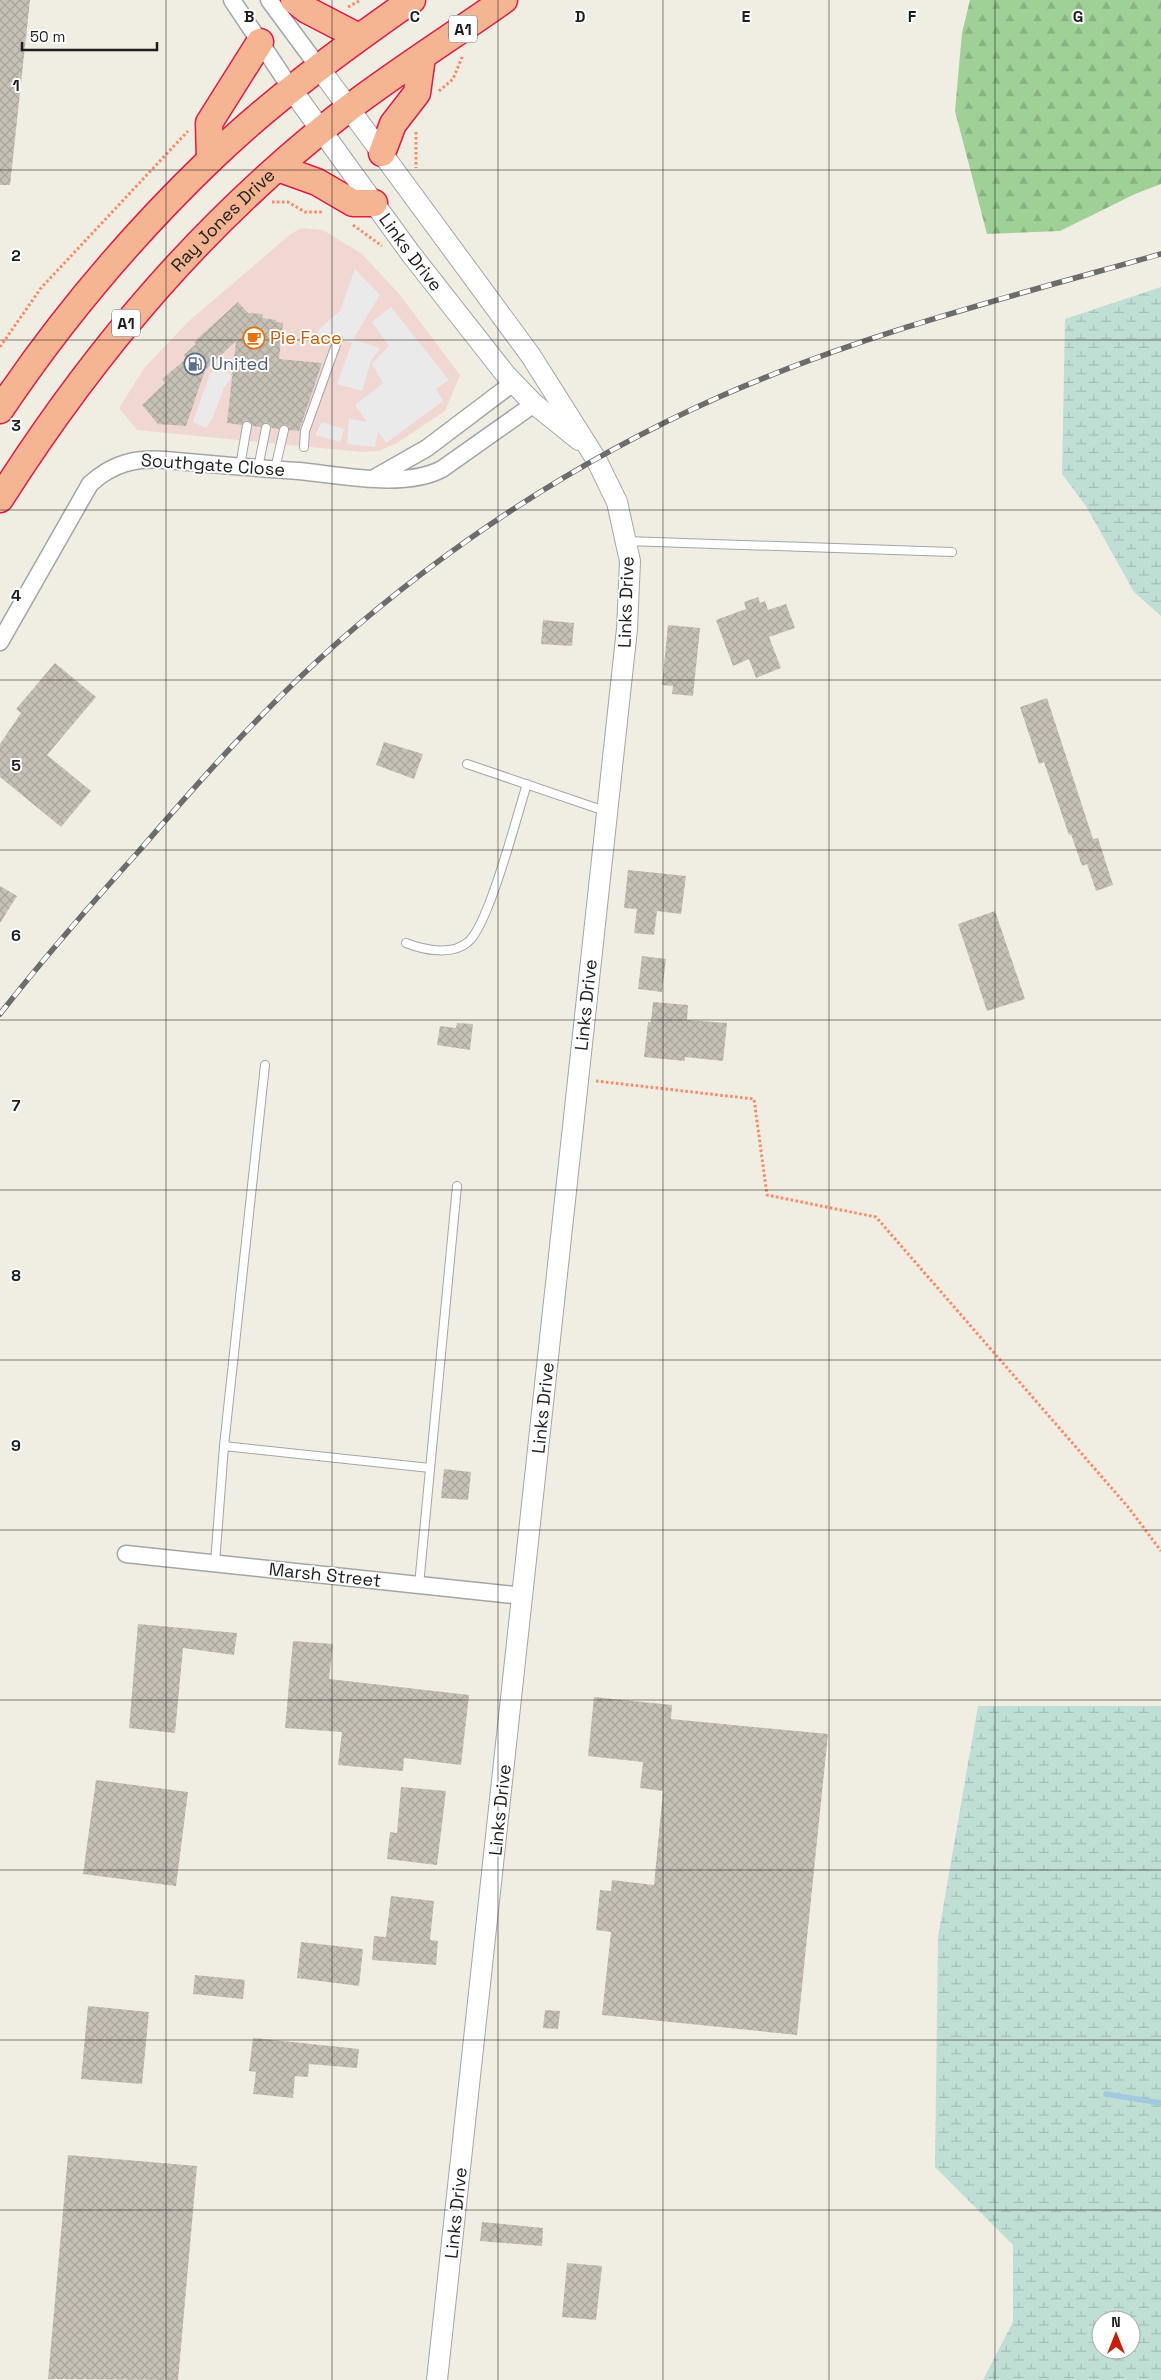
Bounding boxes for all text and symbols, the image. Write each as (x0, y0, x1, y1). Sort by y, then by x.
text: B (244, 6, 254, 27)
text: C (410, 6, 420, 27)
text: D (575, 6, 585, 27)
text: E (742, 6, 751, 27)
text: F (908, 6, 917, 27)
text: G (1073, 6, 1083, 27)
road number: A1 (449, 15, 477, 42)
scale bar (22, 20, 158, 52)
text: 50 m (30, 27, 65, 46)
text: 1 (12, 75, 20, 96)
street label: Ray Jones Drive (166, 163, 280, 276)
street label: Links Drive (374, 208, 448, 296)
text: 2 (11, 245, 21, 266)
road number: A1 (112, 309, 140, 336)
cafe icon: Pie Face (242, 326, 266, 350)
place label: Pie Face (270, 326, 342, 349)
fuel station icon: United (183, 352, 207, 376)
place label: United (211, 352, 269, 375)
text: 3 (11, 415, 21, 436)
street label: Southgate Close (140, 448, 286, 481)
street label: Links Drive (612, 556, 639, 648)
text: 4 (11, 585, 21, 606)
text: 5 (11, 755, 21, 776)
text: 6 (11, 925, 21, 946)
street label: Links Drive (569, 958, 602, 1052)
text: 7 (12, 1095, 21, 1116)
text: 8 (11, 1265, 21, 1286)
street label: Links Drive (526, 1361, 559, 1455)
text: 9 (11, 1435, 21, 1456)
street label: Marsh Street (268, 1557, 382, 1592)
street label: Links Drive (483, 1763, 516, 1857)
street label: Links Drive (439, 2166, 472, 2260)
north arrow (1091, 2310, 1141, 2360)
text: N (1111, 2313, 1121, 2331)

